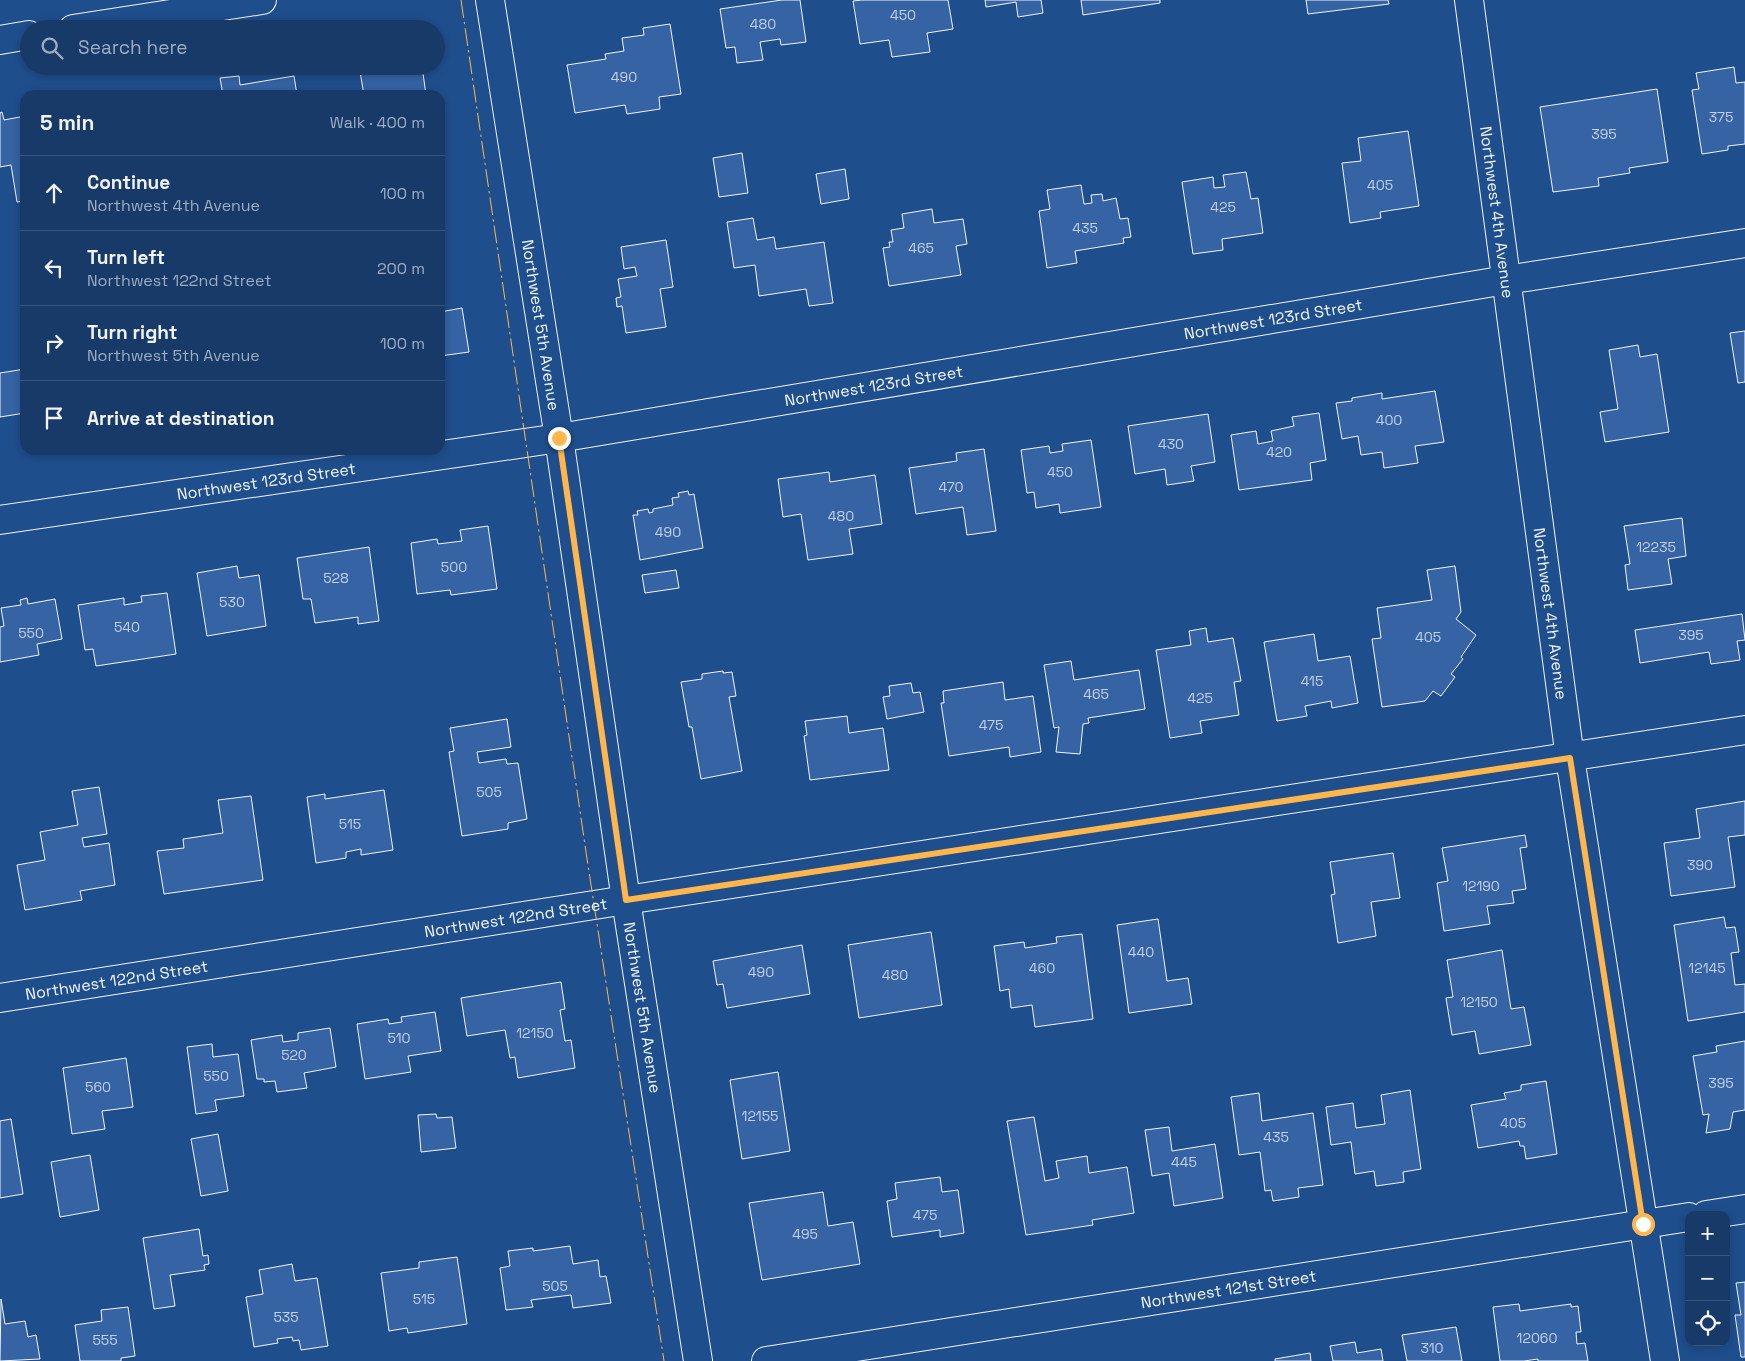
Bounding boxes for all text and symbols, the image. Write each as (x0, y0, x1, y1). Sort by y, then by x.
house number: 450 (890, 6, 916, 24)
house number: 480 (750, 15, 776, 33)
search box (20, 20, 445, 75)
icon: search (38, 34, 66, 62)
text: Search here (78, 35, 188, 60)
house number: 490 (611, 68, 637, 86)
house number: 375 (1709, 108, 1733, 126)
text: 5 min (40, 109, 94, 136)
text: Walk · 400 m (330, 112, 425, 133)
street label: Northwest 4th Avenue (1475, 125, 1519, 299)
house number: 395 (1591, 125, 1617, 143)
text: Continue (87, 170, 170, 195)
house number: 405 (1367, 176, 1393, 194)
icon: ahead (40, 179, 68, 207)
text: 100 m (380, 183, 425, 204)
text: Northwest 4th Avenue (87, 195, 260, 216)
house number: 425 (1210, 198, 1236, 216)
house number: 435 (1072, 219, 1098, 237)
street label: Northwest 5th Avenue (517, 238, 565, 412)
house number: 465 (908, 239, 934, 257)
text: Turn left (87, 245, 165, 270)
icon: left (40, 254, 68, 282)
text: 200 m (377, 258, 425, 279)
text: Northwest 122nd Street (87, 270, 272, 291)
street label: Northwest 123rd Street (1182, 294, 1364, 345)
text: Turn right (87, 320, 177, 345)
icon: right (40, 329, 68, 357)
text: 100 m (380, 333, 425, 354)
text: Northwest 5th Avenue (87, 345, 260, 366)
street label: Northwest 123rd Street (783, 361, 965, 411)
icon: arrive (40, 404, 68, 432)
text: Arrive at destination (87, 406, 275, 431)
house number: 400 (1376, 411, 1402, 429)
route end (548, 427, 571, 450)
house number: 430 (1158, 435, 1184, 453)
house number: 420 (1266, 443, 1292, 461)
street label: Northwest 123rd Street (175, 458, 357, 505)
house number: 450 (1047, 463, 1073, 481)
house number: 470 (938, 478, 964, 496)
house number: 480 (828, 507, 854, 525)
house number: 490 (655, 523, 681, 541)
street label: Northwest 4th Avenue (1528, 526, 1572, 701)
house number: 12235 (1636, 538, 1676, 556)
house number: 500 (441, 558, 467, 576)
house number: 528 (323, 569, 349, 587)
house number: 530 (219, 593, 245, 611)
house number: 540 (114, 618, 140, 636)
house number: 550 (18, 624, 44, 642)
house number: 395 (1678, 626, 1704, 644)
house number: 405 (1415, 628, 1441, 646)
house number: 415 (1301, 672, 1323, 690)
house number: 465 (1083, 685, 1109, 703)
house number: 425 (1187, 689, 1213, 707)
house number: 475 (979, 716, 1003, 734)
house number: 505 (476, 783, 502, 801)
house number: 515 (339, 815, 361, 833)
house number: 390 (1687, 856, 1713, 874)
house number: 12190 (1462, 877, 1500, 895)
street label: Northwest 122nd Street (423, 893, 609, 942)
street label: Northwest 5th Avenue (619, 921, 666, 1095)
house number: 440 (1128, 943, 1154, 961)
street label: Northwest 122nd Street (24, 956, 210, 1005)
house number: 460 (1029, 959, 1055, 977)
house number: 12145 (1688, 959, 1726, 977)
house number: 490 (748, 963, 774, 981)
house number: 480 (882, 966, 908, 984)
house number: 12150 (1460, 993, 1498, 1011)
house number: 12150 (516, 1024, 554, 1042)
house number: 510 (387, 1029, 411, 1047)
house number: 520 (281, 1046, 307, 1064)
house number: 550 (203, 1067, 229, 1085)
house number: 395 (1708, 1074, 1734, 1092)
house number: 560 (85, 1078, 111, 1096)
house number: 12155 (742, 1107, 778, 1125)
house number: 405 (1500, 1114, 1526, 1132)
house number: 435 (1263, 1128, 1289, 1146)
house number: 445 (1171, 1153, 1197, 1171)
house number: 475 (913, 1206, 937, 1224)
map controls (1685, 1211, 1730, 1346)
button: + (1685, 1211, 1730, 1256)
route start (1632, 1213, 1655, 1236)
house number: 495 (792, 1225, 818, 1243)
button: − (1685, 1256, 1730, 1301)
street label: Northwest 121st Street (1139, 1265, 1318, 1313)
house number: 505 (542, 1277, 568, 1295)
house number: 515 (413, 1290, 435, 1308)
button: locate (1685, 1301, 1730, 1346)
house number: 535 (273, 1308, 299, 1326)
house number: 12060 (1517, 1329, 1557, 1347)
house number: 555 (92, 1331, 118, 1349)
house number: 310 (1420, 1339, 1444, 1357)

